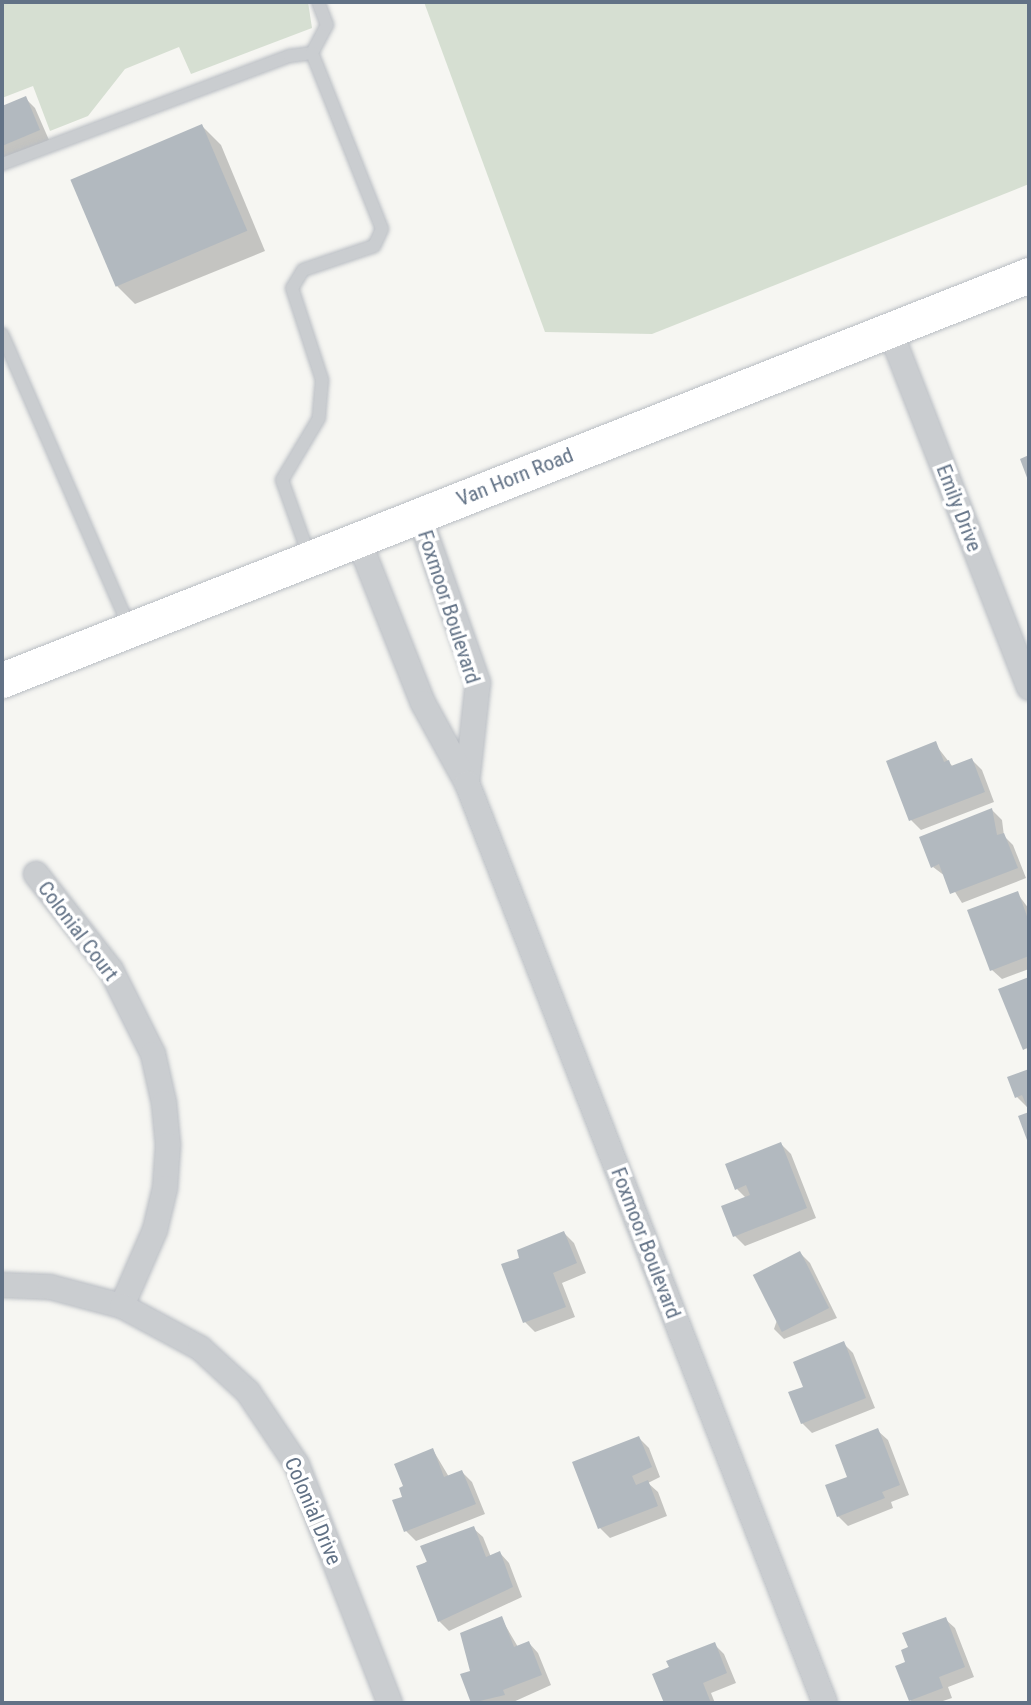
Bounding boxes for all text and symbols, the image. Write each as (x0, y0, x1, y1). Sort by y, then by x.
street label: Van Horn Road (453, 442, 577, 512)
street label: Emily Drive (931, 461, 987, 555)
street label: Foxmoor Boulevard (412, 527, 486, 687)
street label: Colonial Court (32, 876, 124, 986)
street label: Foxmoor Boulevard (606, 1164, 686, 1322)
street label: Colonial Drive (279, 1453, 347, 1569)

